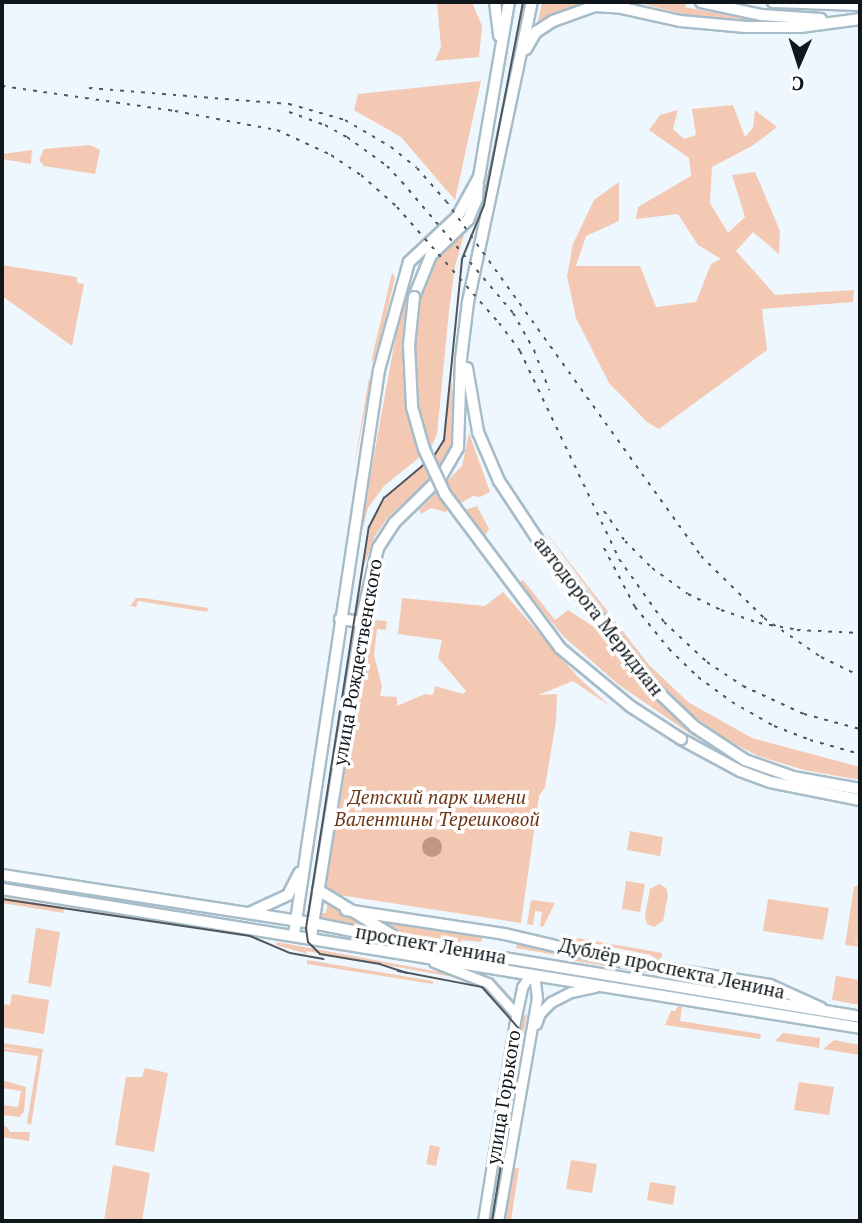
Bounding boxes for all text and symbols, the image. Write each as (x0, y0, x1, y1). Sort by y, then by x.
north arrow (764, 28, 834, 98)
text: С (791, 72, 805, 97)
street label: автодорога Меридиан (530, 532, 668, 700)
street label: улица Рождественского (328, 557, 386, 767)
park label: Детский парк имени Валентины Терешковой (334, 786, 540, 830)
street label: проспект Ленина (353, 919, 509, 969)
street label: Дублёр проспекта Ленина (557, 933, 787, 1003)
street label: улица Горького (481, 1028, 525, 1166)

